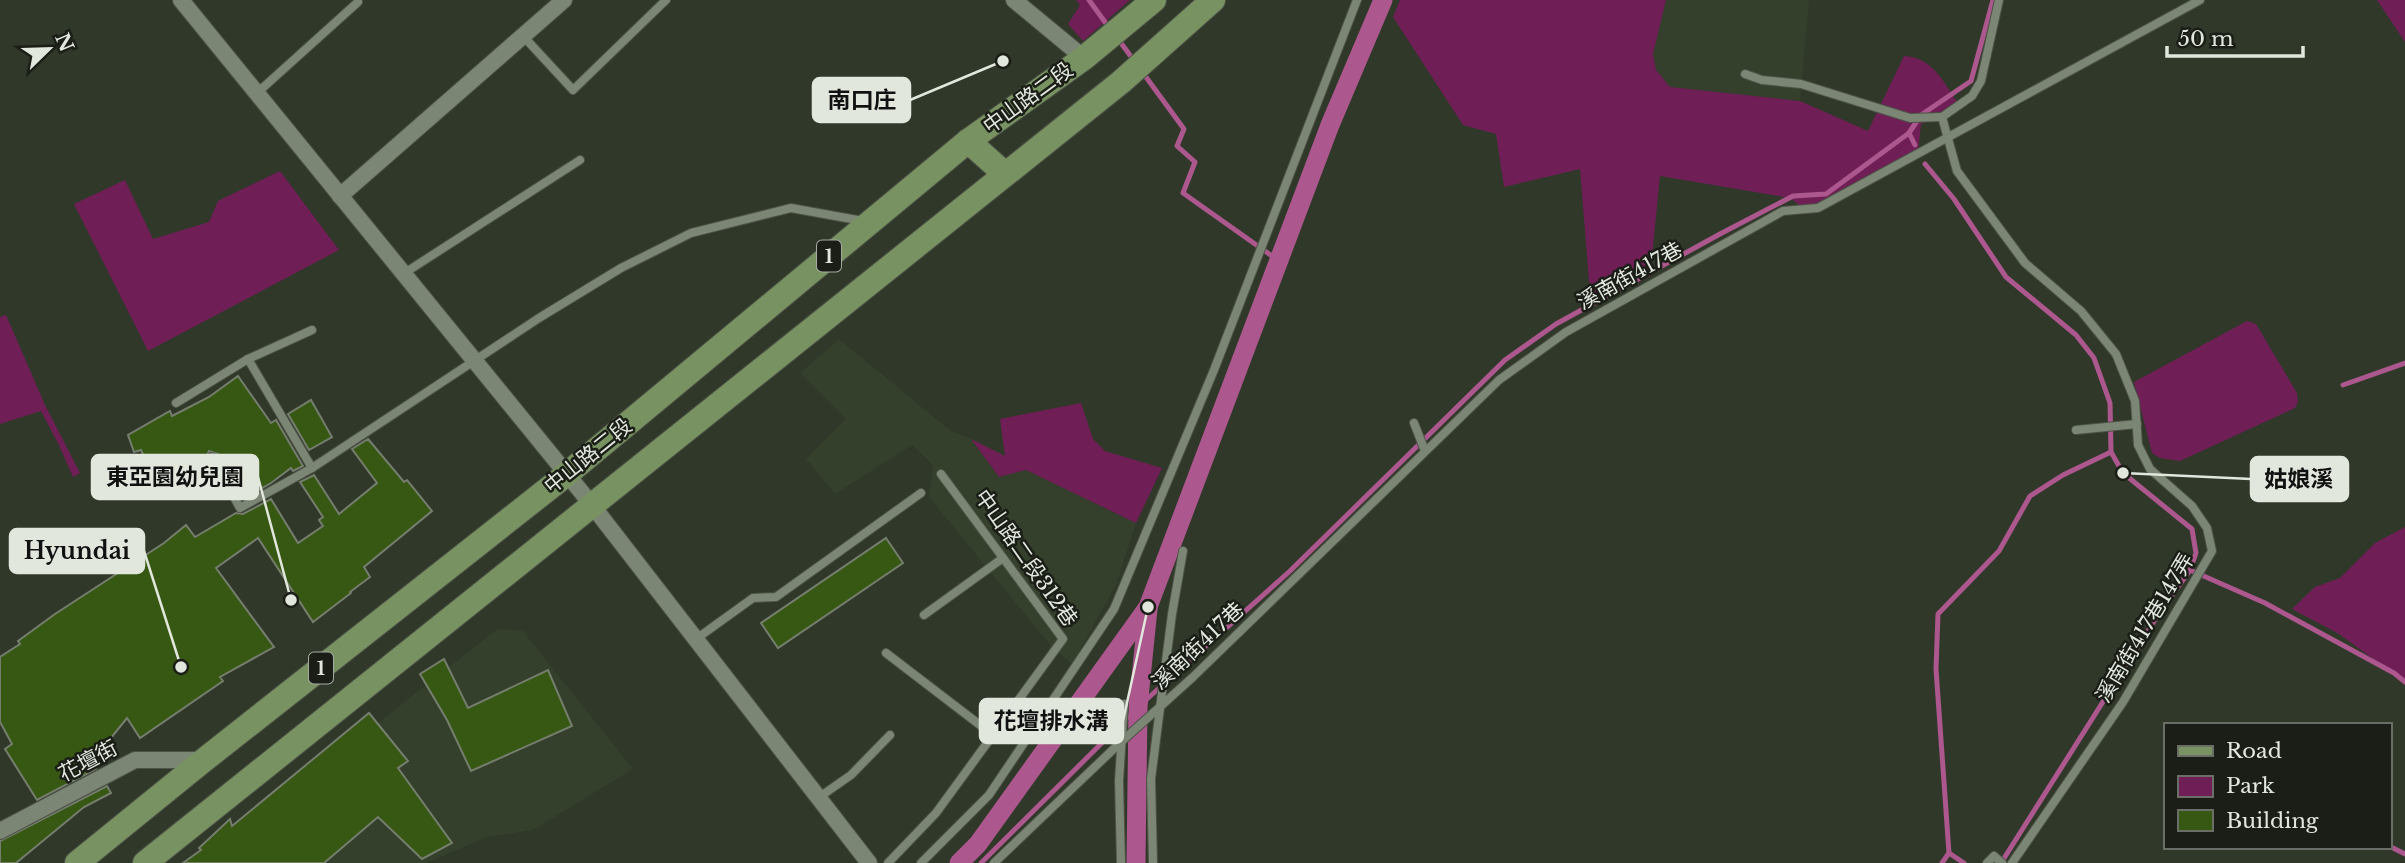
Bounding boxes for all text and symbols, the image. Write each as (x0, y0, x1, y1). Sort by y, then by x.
north arrow (14, 14, 84, 84)
scale bar (2167, 14, 2304, 58)
text: 50 m (2178, 26, 2234, 52)
text: N (50, 30, 78, 55)
street label: 中山路二段 (978, 57, 1078, 139)
callout: 南口庄 (813, 78, 910, 122)
text: 南口庄 (828, 86, 897, 114)
street label: 溪南街417巷 (1573, 236, 1687, 316)
road number: 1 (817, 240, 841, 272)
street label: 中山路二段 (539, 413, 637, 499)
callout: 東亞園幼兒園 (92, 455, 258, 499)
callout: 姑娘溪 (2251, 457, 2348, 501)
text: 東亞園幼兒園 (106, 463, 244, 491)
text: 姑娘溪 (2265, 465, 2334, 493)
street label: 中山路二段312巷 (969, 484, 1083, 632)
callout: Hyundai (10, 529, 144, 573)
text: Hyundai (24, 537, 130, 565)
street label: 溪南街417巷147弄 (2090, 549, 2200, 707)
street label: 溪南街417巷 (1147, 597, 1249, 695)
road number: 1 (309, 652, 333, 684)
callout: 花壇排水溝 (980, 699, 1123, 743)
text: 花壇排水溝 (994, 707, 1109, 735)
legend (2164, 723, 2391, 849)
street label: 花壇街 (54, 735, 122, 787)
text: Road (2226, 738, 2282, 764)
text: Park (2226, 773, 2275, 799)
text: Building (2226, 808, 2319, 834)

